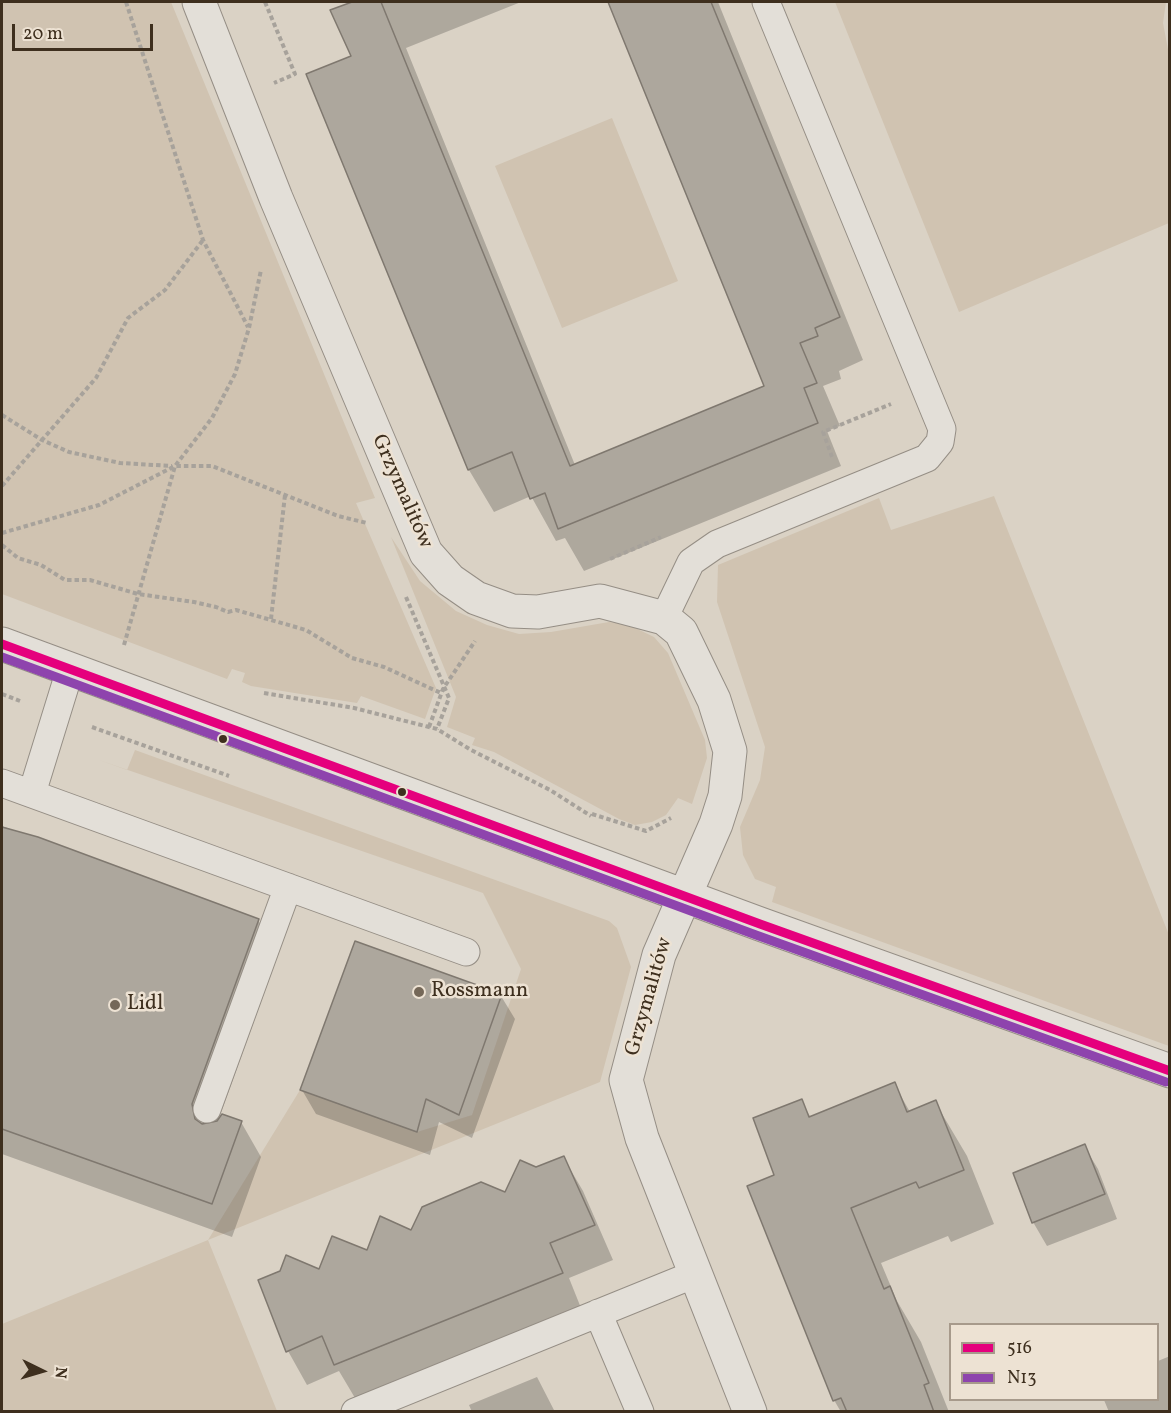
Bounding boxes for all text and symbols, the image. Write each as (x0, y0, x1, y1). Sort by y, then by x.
scale bar (15, 12, 156, 50)
text: 20 m (23, 22, 63, 47)
street label: Grzymalitów (365, 431, 437, 553)
unlabelled marker (217, 733, 229, 745)
unlabelled marker (396, 786, 408, 798)
street label: Grzymalitów (621, 935, 679, 1059)
place label: Rossmann (431, 979, 528, 1005)
marker: Rossmann (412, 985, 426, 999)
place label: Lidl (127, 992, 163, 1018)
marker: Lidl (108, 998, 122, 1012)
legend (949, 1323, 1159, 1401)
text: 516 (1007, 1336, 1032, 1361)
north arrow (12, 1341, 72, 1401)
text: N (48, 1366, 71, 1379)
text: N13 (1007, 1366, 1037, 1391)

